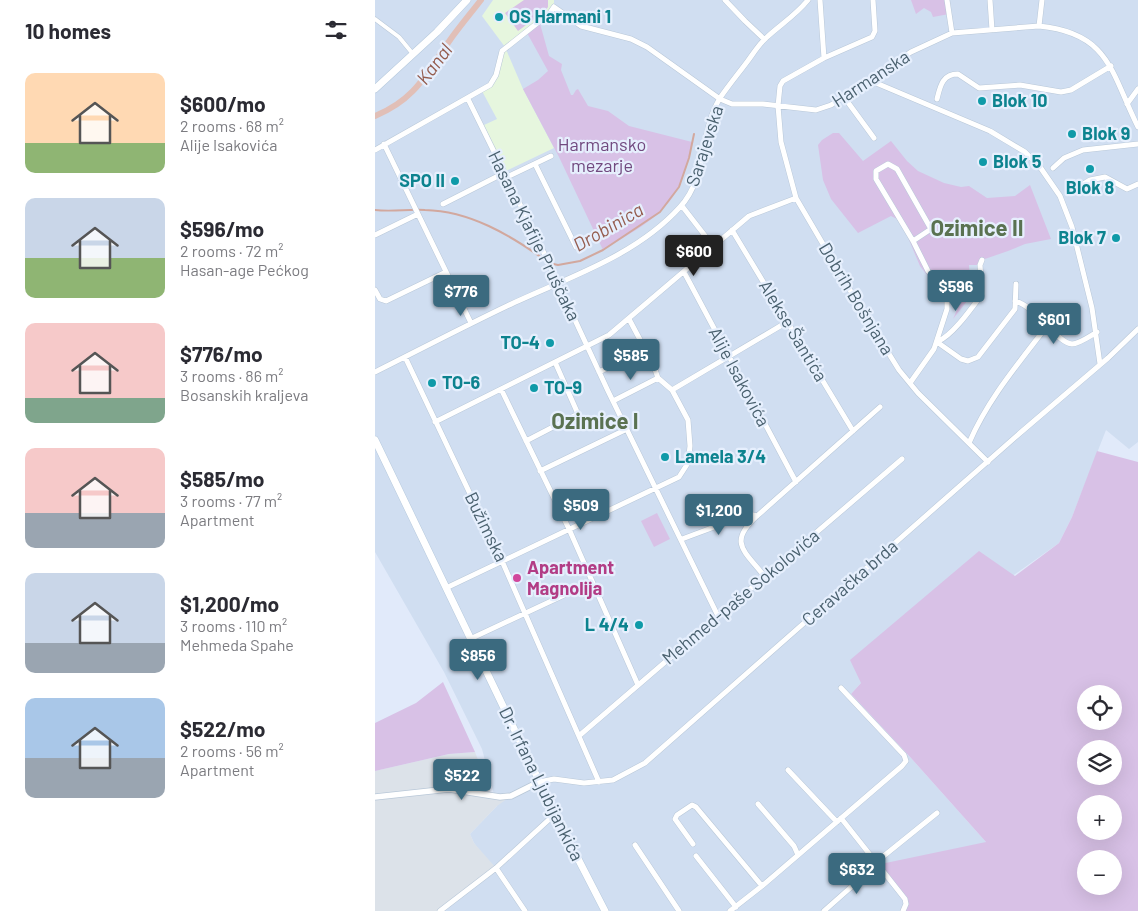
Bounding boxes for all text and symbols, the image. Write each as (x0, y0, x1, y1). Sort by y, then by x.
place label: OS Harmani 1 (509, 5, 611, 27)
marker: OS Harmani 1 (493, 11, 505, 23)
icon: filters (322, 16, 350, 44)
text: 10 homes (25, 18, 111, 43)
water label: Kanal (411, 38, 457, 89)
street label: Harmanska (828, 45, 913, 111)
place label: Blok 10 (992, 89, 1047, 111)
text: $600/mo (180, 91, 266, 116)
icon: home (65, 93, 125, 153)
marker: Blok 10 (976, 95, 988, 107)
street label: Sarajevska (681, 102, 727, 189)
text: 2 rooms · 68 m² (180, 116, 284, 135)
place label: Blok 9 (1082, 122, 1130, 144)
marker: Blok 9 (1066, 128, 1078, 140)
park label: Harmansko mezarje (558, 133, 646, 176)
text: Alije Isakovića (180, 135, 277, 154)
street label: Hasana Kjafije Pruščaka (484, 147, 586, 324)
place label: Blok 5 (993, 150, 1042, 172)
marker: Blok 5 (977, 156, 989, 168)
marker: Blok 8 (1084, 163, 1096, 175)
place label: SPO II (399, 169, 445, 191)
marker: SPO II (449, 175, 461, 187)
place label: Blok 8 (1066, 176, 1115, 198)
water label: Drobinica (569, 197, 647, 256)
district label: Ozimice II (930, 214, 1024, 240)
text: $596/mo (180, 216, 264, 241)
icon: home (65, 218, 125, 278)
place label: Blok 7 (1058, 226, 1106, 248)
marker: Blok 7 (1110, 232, 1122, 244)
pin: $600 (664, 234, 724, 277)
street label: Dobrih Bošnjana (815, 238, 899, 359)
text: 2 rooms · 72 m² (180, 241, 283, 260)
text: $600 (676, 241, 712, 260)
text: Hasan-age Pećkog (180, 260, 309, 279)
pin: $596 (926, 270, 986, 312)
pin: $776 (431, 274, 491, 317)
street label: Alekse Šantića (755, 276, 833, 385)
text: $596 (939, 276, 973, 295)
text: $776 (444, 281, 478, 300)
pin: $601 (1024, 302, 1084, 345)
text: $601 (1038, 309, 1070, 328)
street label: Alije Isakovića (704, 323, 775, 430)
place label: TO-4 (501, 331, 540, 353)
marker: TO-4 (544, 337, 556, 349)
pin: $585 (601, 338, 661, 381)
text: $776/mo (180, 341, 263, 366)
icon: home (65, 343, 125, 403)
text: $585 (613, 345, 649, 364)
text: 3 rooms · 86 m² (180, 366, 284, 385)
place label: TO-6 (442, 371, 481, 393)
place label: TO-9 (544, 376, 582, 398)
marker: TO-6 (426, 377, 438, 389)
marker: TO-9 (528, 382, 540, 394)
text: Bosanskih kraljeva (180, 385, 308, 404)
district label: Ozimice I (551, 407, 639, 433)
place label: Lamela 3/4 (675, 445, 766, 467)
marker: Lamela 3/4 (659, 451, 671, 463)
text: $585/mo (180, 466, 265, 491)
icon: home (65, 468, 125, 528)
street label: Bužimska (461, 488, 513, 565)
pin: $509 (551, 488, 611, 531)
text: 3 rooms · 77 m² (180, 491, 282, 510)
pin: $1,200 (678, 494, 760, 536)
text: $509 (563, 495, 599, 514)
text: $1,200 (696, 500, 742, 519)
text: Apartment (180, 510, 255, 529)
street label: Mehmed-paše Sokolovića (657, 524, 823, 668)
street label: Ceravačka brda (797, 535, 902, 630)
place label: Apartment Magnolija (527, 556, 614, 599)
marker: Apartment Magnolija (511, 572, 523, 584)
text: $1,200/mo (180, 591, 279, 616)
icon: home (65, 593, 125, 653)
place label: L 4/4 (585, 613, 629, 635)
text: 3 rooms · 110 m² (180, 616, 287, 635)
marker: L 4/4 (633, 619, 645, 631)
text: Mehmeda Spahe (180, 635, 294, 654)
pin: $856 (448, 638, 508, 681)
text: $856 (460, 645, 496, 664)
map controls (1077, 685, 1122, 895)
button: locate (1077, 685, 1122, 730)
street label: Dr. Irfana Ljubijankića (495, 703, 589, 864)
text: $522/mo (180, 716, 265, 741)
icon: home (65, 718, 125, 778)
button: layers (1077, 740, 1122, 785)
text: 2 rooms · 56 m² (180, 741, 284, 760)
pin: $522 (432, 758, 492, 801)
text: Apartment (180, 760, 255, 779)
text: $522 (444, 765, 480, 784)
button: + (1077, 795, 1122, 840)
button: − (1077, 850, 1122, 895)
pin: $632 (827, 852, 887, 895)
text: $632 (839, 859, 875, 878)

